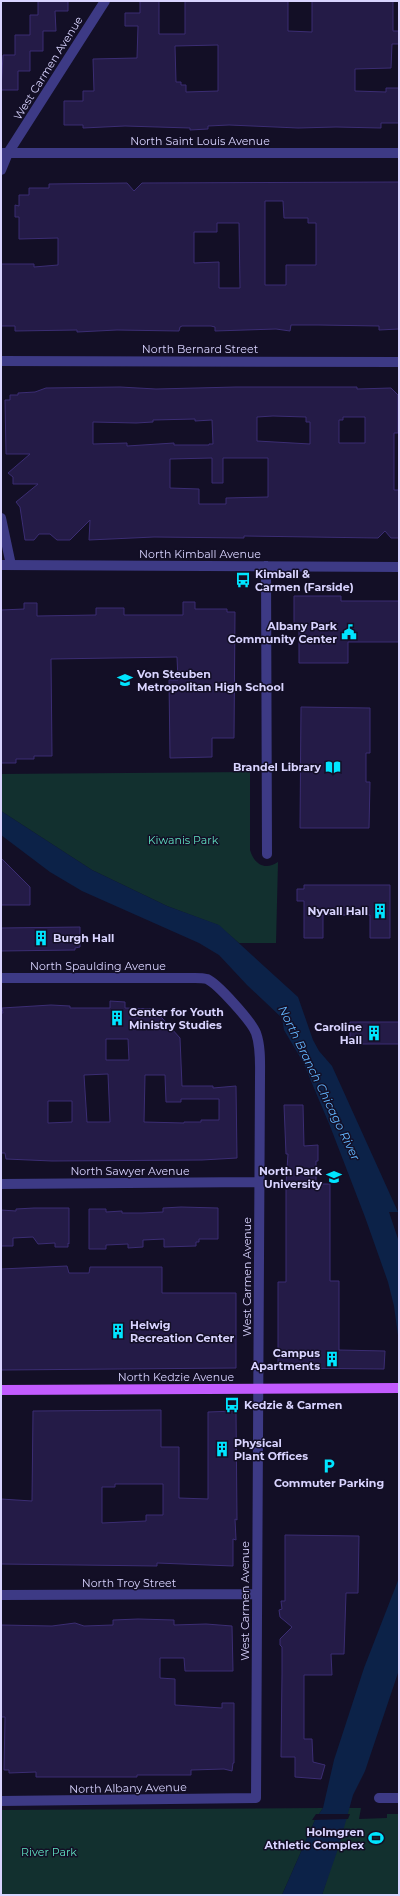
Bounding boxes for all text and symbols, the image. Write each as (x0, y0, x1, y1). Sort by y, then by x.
street label: West Carmen Avenue (10, 13, 86, 122)
street label: North Saint Louis Avenue (130, 134, 270, 148)
street label: North Bernard Street (142, 342, 259, 356)
street label: North Kimball Avenue (139, 547, 261, 561)
place label: Kimball & Carmen (Farside) (255, 567, 354, 594)
bus stop icon: Kimball & Carmen (Farside) (234, 571, 252, 589)
place label: Albany Park Community Center (228, 619, 338, 646)
public building icon: Albany Park Community Center (340, 623, 358, 641)
place label: Von Steuben Metropolitan High School (136, 667, 284, 694)
school or university icon: Von Steuben Metropolitan High School (116, 671, 134, 689)
library icon: Brandel Library (324, 758, 342, 776)
place label: Brandel Library (233, 760, 321, 774)
park label: Kiwanis Park (148, 833, 219, 847)
building icon: Nyvall Hall (371, 902, 389, 920)
place label: Nyvall Hall (308, 904, 368, 918)
building icon: Burgh Hall (32, 929, 50, 947)
place label: Burgh Hall (53, 931, 114, 945)
street label: North Spaulding Avenue (30, 959, 166, 973)
water label: North Branch Chicago River (275, 1003, 364, 1163)
place label: Center for Youth Ministry Studies (129, 1005, 224, 1032)
building icon: Center for Youth Ministry Studies (108, 1009, 126, 1027)
place label: Caroline Hall (314, 1020, 362, 1047)
building icon: Caroline Hall (365, 1024, 383, 1042)
street label: North Sawyer Avenue (70, 1164, 190, 1178)
place label: North Park University (259, 1164, 323, 1191)
school or university icon: North Park University (325, 1168, 343, 1186)
street label: West Carmen Avenue (240, 1217, 254, 1337)
place label: Helwig Recreation Center (130, 1318, 235, 1345)
building icon: Helwig Recreation Center (109, 1322, 127, 1340)
place label: Campus Apartments (250, 1346, 320, 1373)
building icon: Campus Apartments (323, 1350, 341, 1368)
street label: North Kedzie Avenue (118, 1370, 235, 1384)
bus stop icon: Kedzie & Carmen (223, 1396, 241, 1414)
place label: Kedzie & Carmen (244, 1398, 342, 1412)
place label: Physical Plant Offices (234, 1436, 308, 1463)
building icon: Physical Plant Offices (213, 1440, 231, 1458)
parking icon: Commuter Parking (320, 1457, 338, 1475)
place label: Commuter Parking (274, 1476, 384, 1490)
street label: West Carmen Avenue (238, 1541, 252, 1661)
street label: North Troy Street (82, 1576, 177, 1590)
street label: North Albany Avenue (69, 1780, 187, 1796)
place label: Holmgren Athletic Complex (264, 1825, 364, 1852)
sports icon: Holmgren Athletic Complex (367, 1829, 385, 1847)
park label: River Park (21, 1845, 77, 1859)

